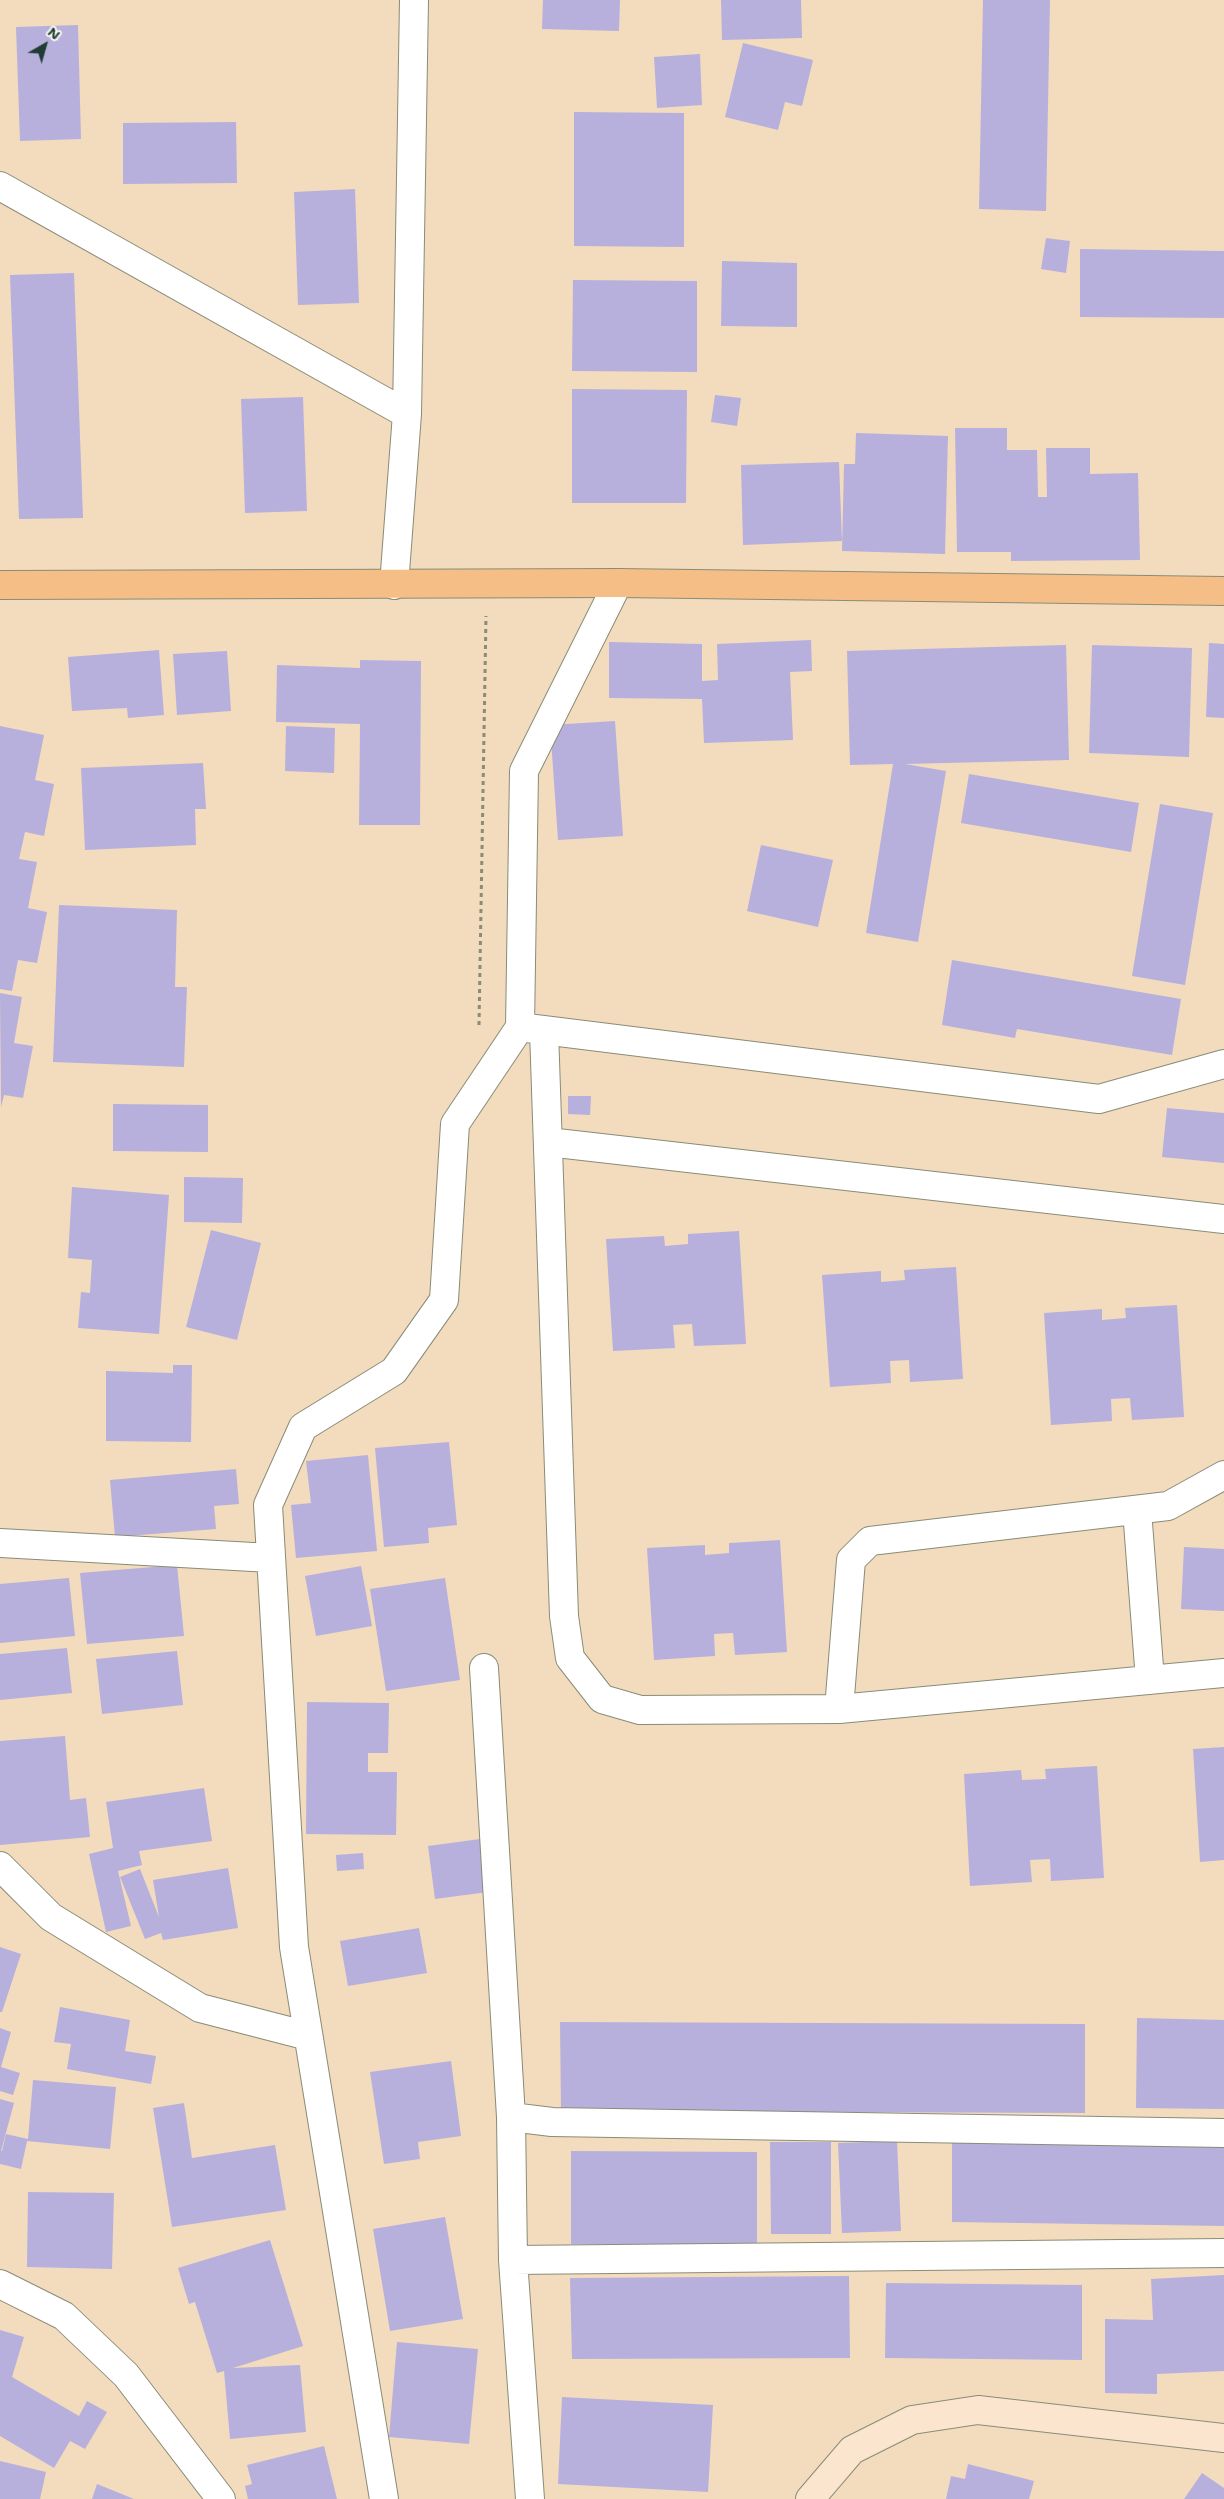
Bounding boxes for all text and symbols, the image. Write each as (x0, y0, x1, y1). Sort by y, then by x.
north arrow (20, 20, 70, 70)
text: N (44, 23, 64, 44)

